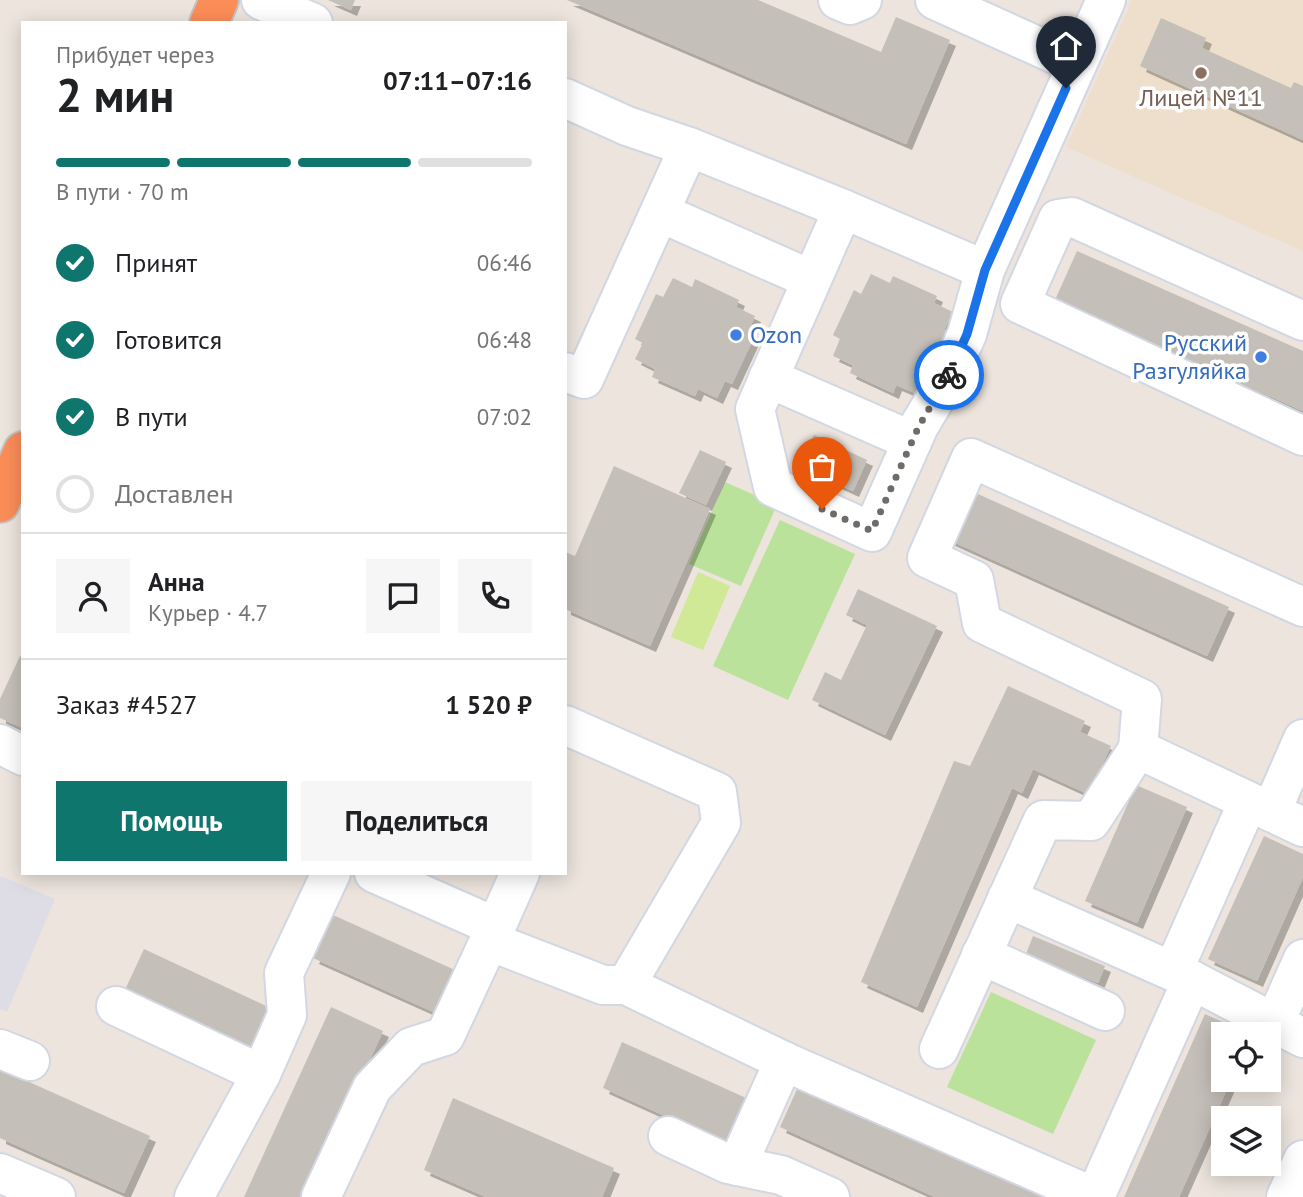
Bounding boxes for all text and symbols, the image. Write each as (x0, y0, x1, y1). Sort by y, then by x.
pin (1036, 16, 1096, 88)
icon: home (1047, 27, 1085, 65)
text: Прибудет через (56, 40, 215, 69)
text: 07:11–07:16 (383, 64, 532, 97)
text: 2 мин (56, 65, 174, 125)
marker: Лицей №11 (1193, 65, 1209, 81)
place label: Лицей №11 (1138, 82, 1263, 113)
text: В пути · 70 m (56, 177, 189, 206)
icon: check (56, 244, 94, 282)
text: Принят (115, 246, 197, 279)
text: 06:46 (477, 248, 532, 277)
place label: Ozon (750, 319, 802, 350)
icon: check (56, 321, 94, 359)
text: Готовится (115, 323, 222, 356)
text: 06:48 (477, 325, 532, 354)
marker: Ozon (728, 327, 744, 343)
place label: Русский Разгуляйка (1132, 327, 1247, 386)
courier (914, 340, 984, 410)
marker: Русский Разгуляйка (1253, 349, 1269, 365)
icon: bike (930, 356, 968, 394)
icon: check (56, 398, 94, 436)
text: В пути (115, 400, 188, 433)
text: 07:02 (477, 402, 532, 431)
pin (792, 437, 852, 509)
icon: bag (803, 448, 841, 486)
text: Доставлен (115, 477, 234, 510)
button: person (56, 559, 130, 633)
button: chat (366, 559, 440, 633)
button: phone (458, 559, 532, 633)
text: Анна (148, 565, 205, 598)
text: Курьер · 4.7 (148, 598, 268, 627)
text: Заказ #4527 (56, 688, 198, 721)
text: 1 520 ₽ (445, 688, 532, 721)
button: Помощь (56, 781, 287, 861)
button: Поделиться (301, 781, 532, 861)
map controls (1211, 1022, 1281, 1176)
button: locate (1211, 1022, 1281, 1092)
button: layers (1211, 1106, 1281, 1176)

